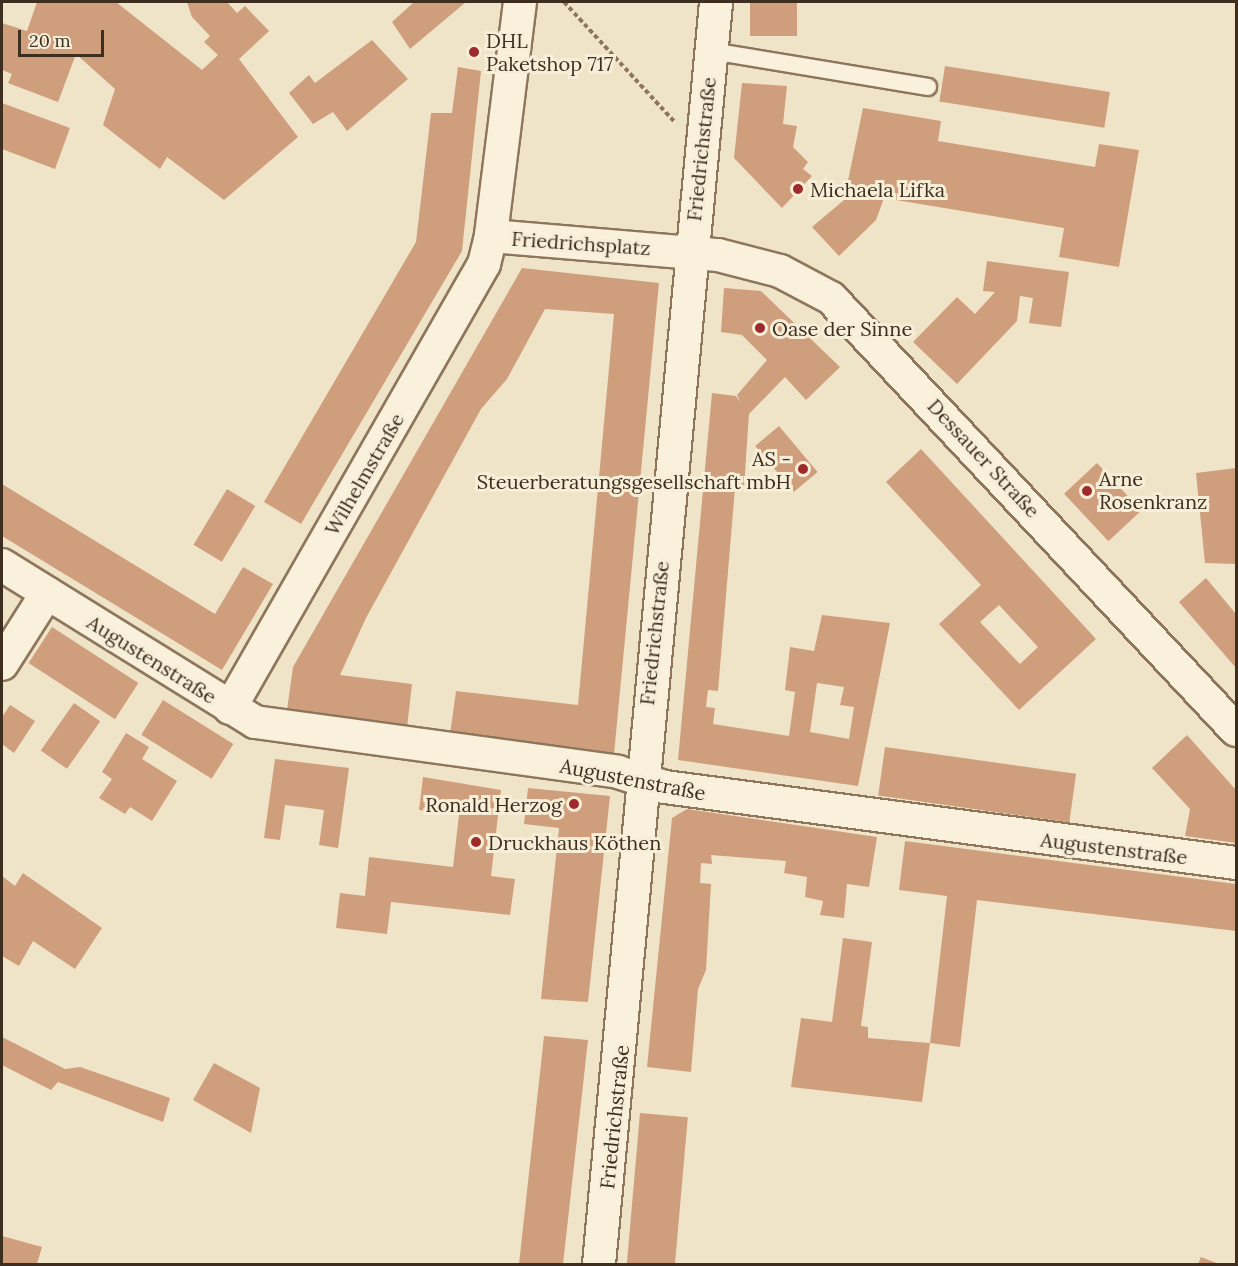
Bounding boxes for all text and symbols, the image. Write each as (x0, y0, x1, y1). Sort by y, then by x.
scale bar (21, 18, 106, 56)
place label: DHL Paketshop 717 (486, 28, 613, 75)
text: 20 m (29, 29, 71, 52)
marker: DHL Paketshop 717 (467, 45, 481, 59)
street label: Friedrichstraße (681, 76, 721, 222)
place label: Michaela Lifka (810, 177, 945, 201)
marker: Michaela Lifka (791, 182, 805, 196)
street label: Friedrichsplatz (511, 226, 651, 260)
place label: Oase der Sinne (772, 316, 912, 340)
marker: Oase der Sinne (753, 321, 767, 335)
street label: Dessauer Straße (923, 394, 1045, 522)
street label: Wilhelmstraße (319, 409, 409, 539)
place label: AS - Steuerberatungsgesellschaft mbH (477, 446, 791, 493)
marker: AS - Steuerberatungsgesellschaft mbH (796, 462, 810, 476)
place label: Arne Rosenkranz (1099, 467, 1207, 514)
marker: Arne Rosenkranz (1080, 484, 1094, 498)
street label: Friedrichstraße (634, 560, 674, 706)
street label: Augustenstraße (83, 610, 221, 708)
street label: Augustenstraße (558, 753, 708, 805)
place label: Ronald Herzog (425, 792, 562, 816)
marker: Ronald Herzog (567, 797, 581, 811)
street label: Augustenstraße (1039, 827, 1189, 869)
place label: Druckhaus Köthen (488, 830, 661, 854)
marker: Druckhaus Köthen (469, 835, 483, 849)
street label: Friedrichstraße (594, 1044, 634, 1190)

